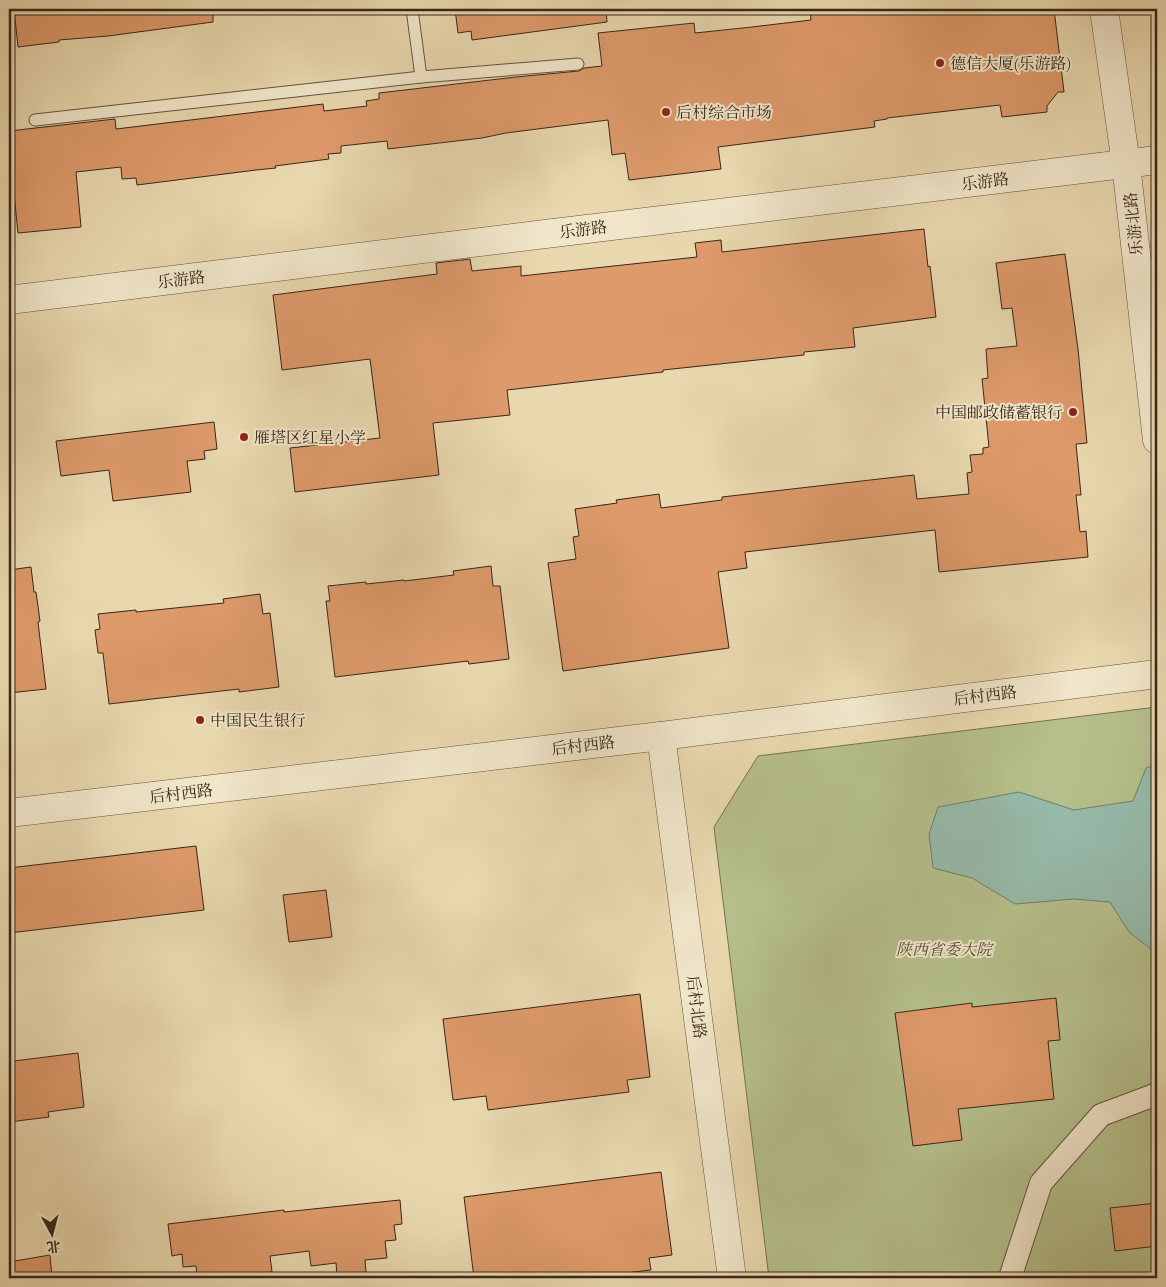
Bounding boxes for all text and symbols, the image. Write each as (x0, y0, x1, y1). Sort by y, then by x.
place label: 德信大厦(乐游路) (950, 54, 1071, 73)
marker: 德信大厦(乐游路) (934, 57, 946, 69)
place label: 后村综合市场 (676, 103, 772, 122)
marker: 后村综合市场 (660, 106, 672, 118)
street label: 乐游路 (960, 169, 1010, 194)
street label: 乐游北路 (1121, 191, 1146, 257)
street label: 乐游路 (558, 217, 608, 242)
street label: 乐游路 (156, 267, 206, 292)
place label: 中国邮政储蓄银行 (935, 403, 1063, 422)
marker: 中国邮政储蓄银行 (1067, 406, 1079, 418)
place label: 雁塔区红星小学 (254, 428, 366, 447)
marker: 雁塔区红星小学 (238, 431, 250, 443)
street label: 后村西路 (952, 682, 1018, 709)
place label: 中国民生银行 (210, 711, 306, 730)
marker: 中国民生银行 (194, 714, 206, 726)
street label: 后村西路 (550, 732, 616, 759)
street label: 后村西路 (148, 780, 214, 807)
park label: 陕西省委大院 (896, 940, 995, 959)
street label: 后村北路 (683, 974, 710, 1040)
north arrow (28, 1210, 78, 1260)
text: 北 (46, 1237, 62, 1256)

